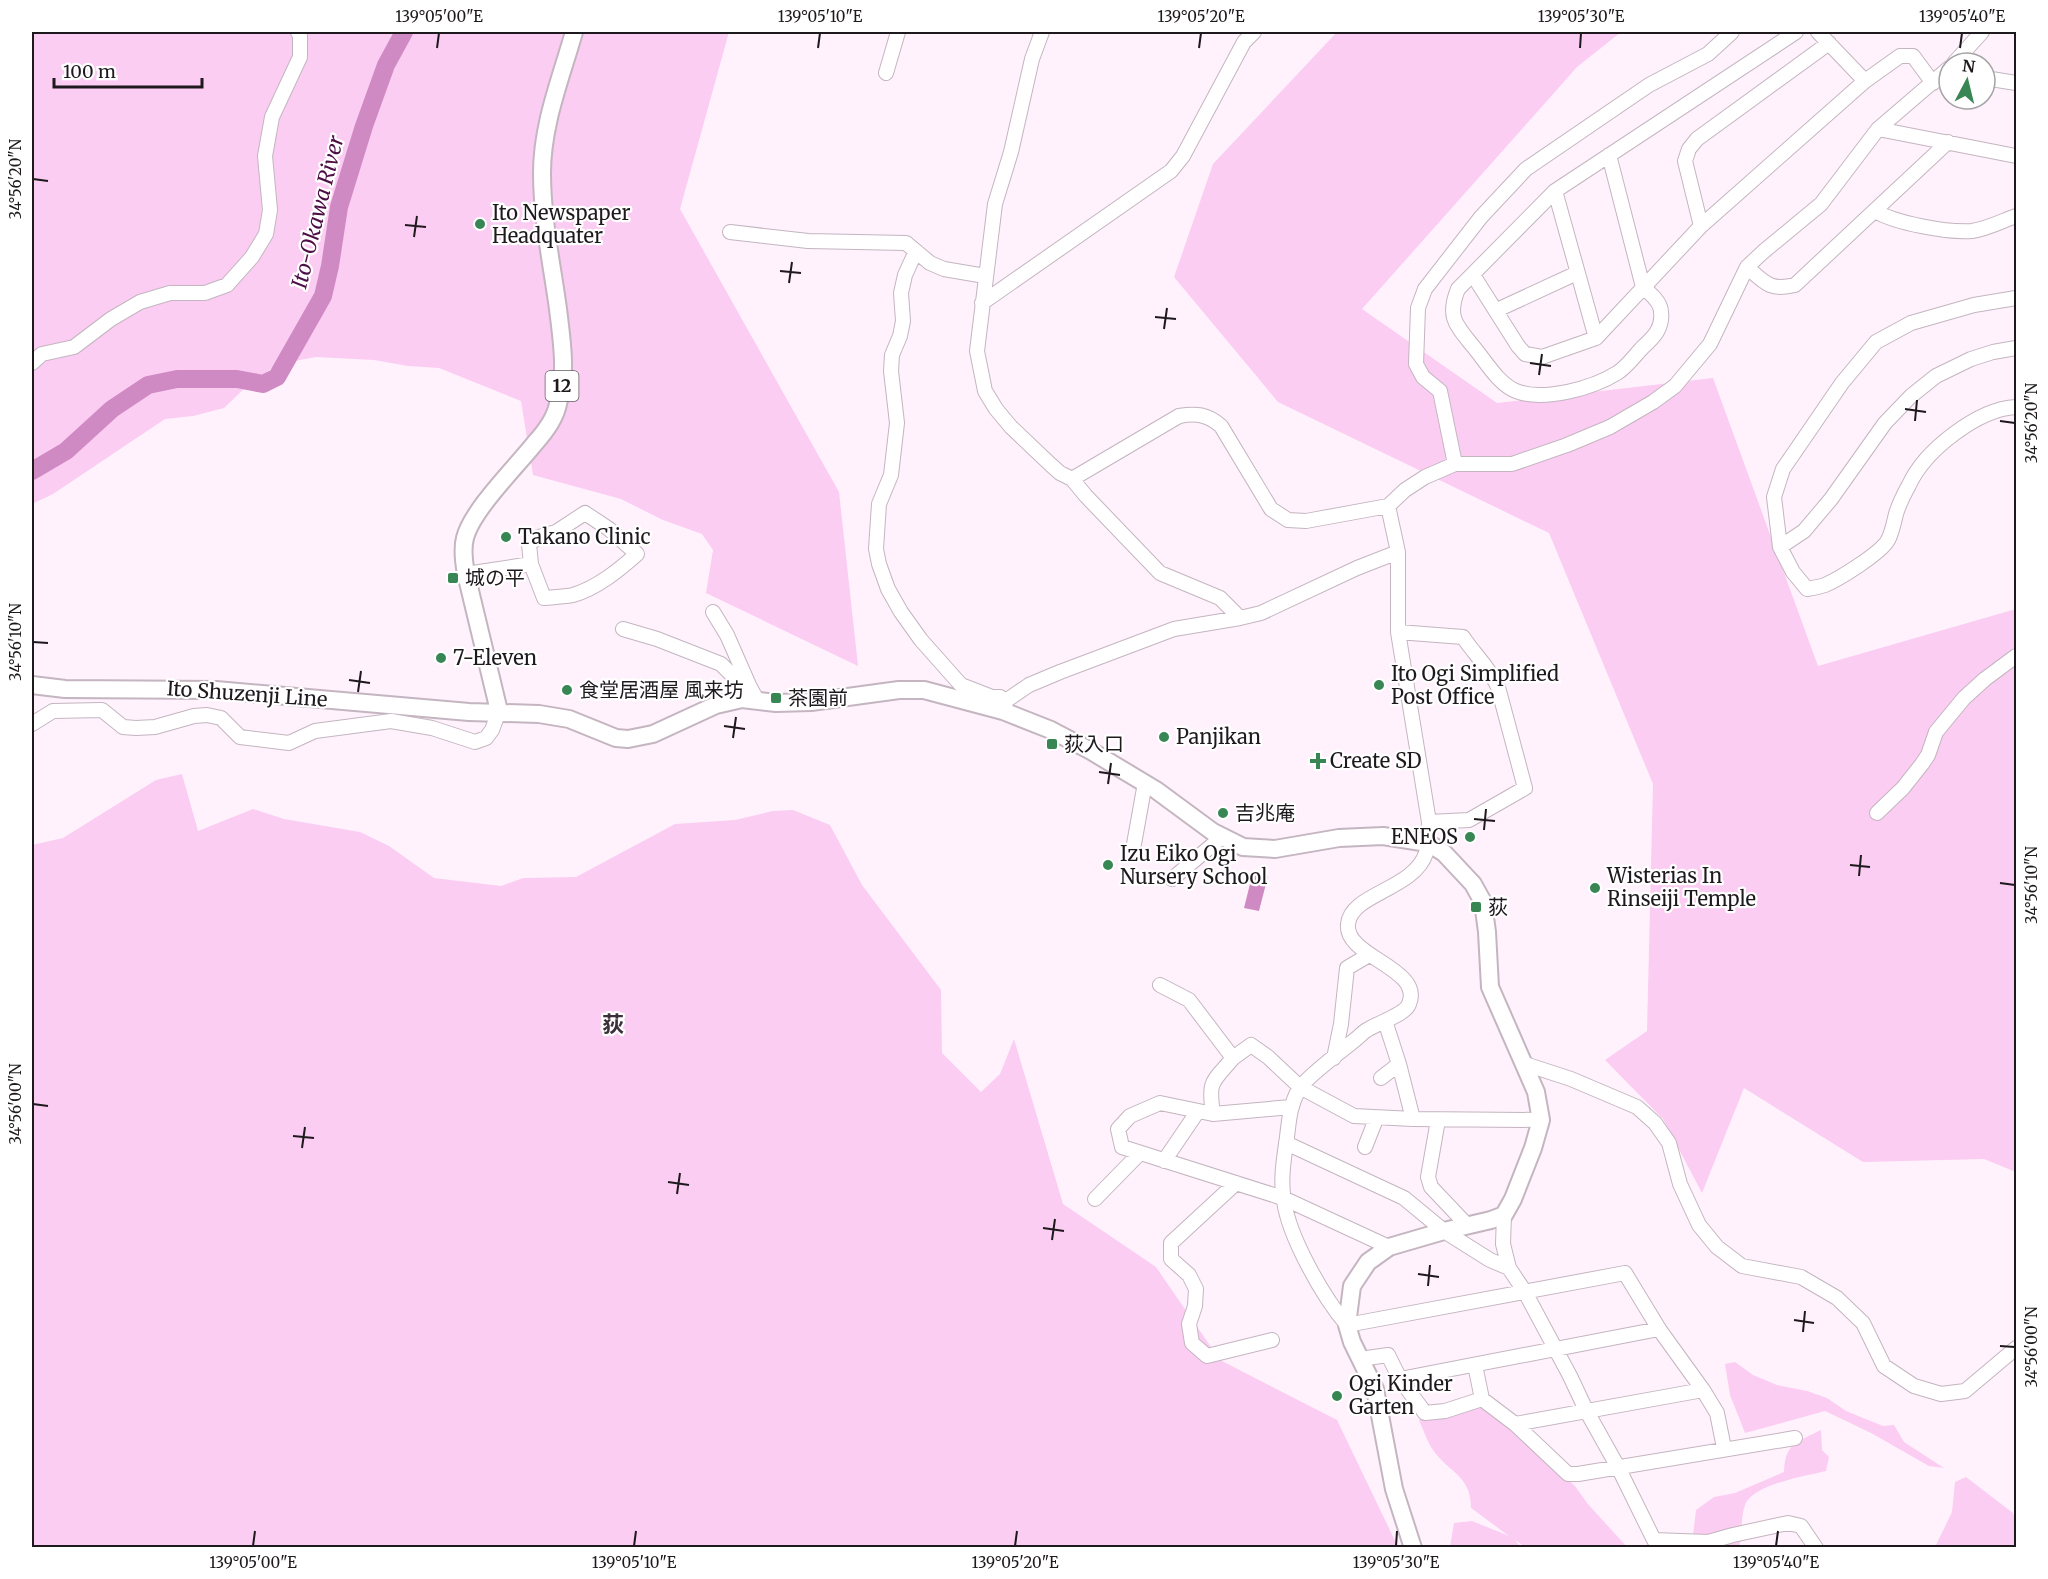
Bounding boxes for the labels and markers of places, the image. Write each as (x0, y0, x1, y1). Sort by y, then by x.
place label: Ito Newspaper Headquater (492, 200, 631, 248)
marker: Ito Newspaper Headquater (473, 217, 487, 231)
place label: Takano Clinic (518, 524, 651, 549)
marker: Takano Clinic (499, 530, 513, 544)
place label: 城の平 (465, 565, 525, 590)
marker: 城の平 (446, 571, 460, 585)
place label: 7-Eleven (453, 645, 537, 670)
marker: 7-Eleven (434, 651, 448, 665)
place label: Ito Ogi Simplified Post Office (1391, 661, 1559, 709)
place label: 食堂居酒屋 風来坊 (579, 677, 744, 702)
marker: Ito Ogi Simplified Post Office (1372, 678, 1386, 692)
marker: 食堂居酒屋 風来坊 (560, 683, 574, 697)
place label: 茶園前 (788, 685, 848, 710)
marker: 茶園前 (769, 691, 783, 705)
place label: Panjikan (1176, 724, 1261, 749)
marker: Panjikan (1157, 730, 1171, 744)
place label: 荻入口 (1064, 731, 1124, 756)
marker: 荻入口 (1045, 737, 1059, 751)
place label: Create SD (1330, 748, 1422, 773)
marker: Create SD (1311, 754, 1325, 768)
place label: 吉兆庵 (1235, 800, 1295, 825)
marker: 吉兆庵 (1216, 806, 1230, 820)
place label: ENEOS (1391, 824, 1458, 849)
marker: ENEOS (1463, 830, 1477, 844)
place label: Izu Eiko Ogi Nursery School (1120, 841, 1267, 889)
marker: Izu Eiko Ogi Nursery School (1101, 858, 1115, 872)
place label: Wisterias In Rinseiji Temple (1606, 863, 1756, 911)
marker: Wisterias In Rinseiji Temple (1588, 881, 1602, 895)
place label: 荻 (1488, 894, 1508, 919)
marker: 荻 (1469, 900, 1483, 914)
place label: Ogi Kinder Garten (1349, 1371, 1453, 1419)
marker: Ogi Kinder Garten (1330, 1389, 1344, 1403)

